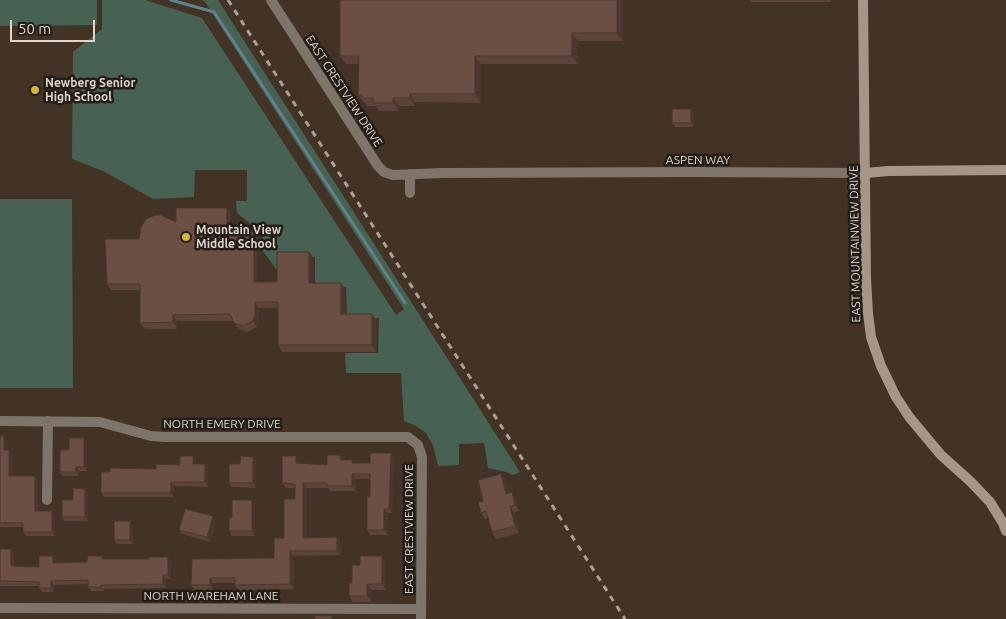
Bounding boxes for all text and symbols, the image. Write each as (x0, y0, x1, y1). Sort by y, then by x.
scale bar (12, 10, 98, 42)
text: 50 m (18, 20, 51, 37)
street label: EAST CRESTVIEW DRIVE (303, 33, 385, 149)
place label: Newberg Senior High School (45, 76, 135, 104)
marker: Newberg Senior High School (29, 84, 41, 96)
street label: ASPEN WAY (666, 153, 730, 167)
street label: EAST MOUNTAINVIEW DRIVE (846, 165, 864, 323)
place label: Mountain View Middle School (196, 223, 281, 251)
marker: Mountain View Middle School (180, 231, 192, 243)
street label: NORTH EMERY DRIVE (163, 417, 281, 431)
street label: EAST CRESTVIEW DRIVE (402, 464, 416, 594)
street label: NORTH WAREHAM LANE (144, 589, 278, 603)

